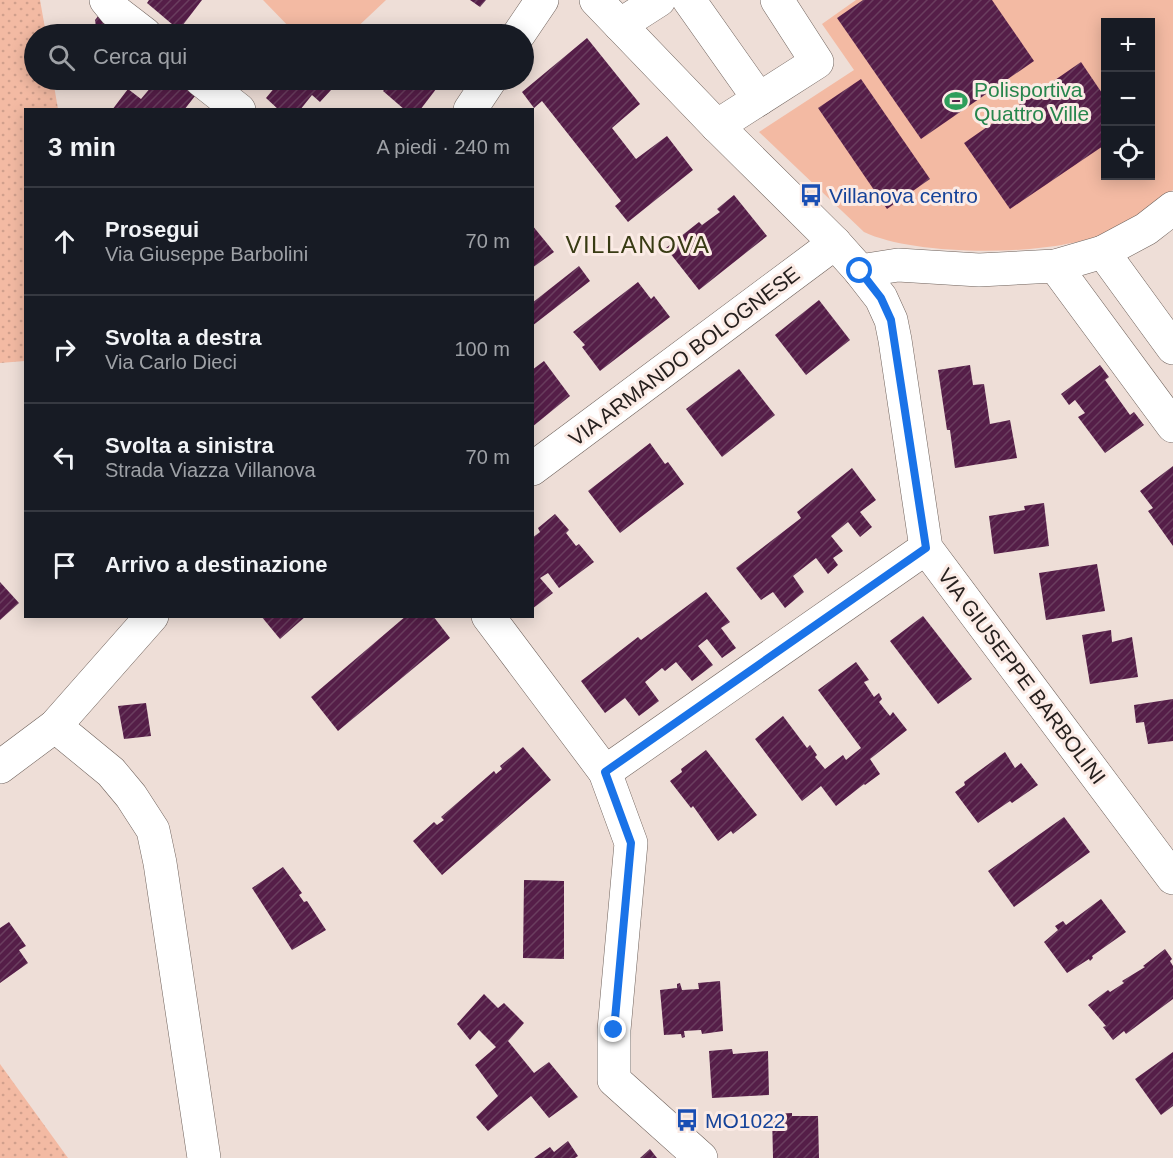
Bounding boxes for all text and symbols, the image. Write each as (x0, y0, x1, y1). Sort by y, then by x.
map controls (1101, 18, 1155, 180)
button: + (1101, 18, 1155, 72)
search box (24, 24, 534, 90)
icon: search (45, 41, 78, 74)
text: Cerca qui (93, 44, 187, 69)
button: − (1101, 72, 1155, 126)
place label: Polisportiva Quattro Ville (974, 78, 1089, 125)
sports icon: Polisportiva Quattro Ville (943, 88, 969, 114)
button: locate (1101, 126, 1155, 180)
text: 3 min (48, 132, 116, 162)
text: A piedi · 240 m (377, 136, 510, 158)
bus stop icon: Villanova centro (798, 182, 824, 208)
place label: Villanova centro (829, 184, 978, 207)
text: Prosegui (105, 217, 199, 242)
icon: ahead (48, 225, 81, 258)
text: 70 m (466, 230, 510, 252)
district label: VILLANOVA (565, 231, 711, 258)
text: Via Giuseppe Barbolini (105, 243, 308, 265)
route start (846, 257, 872, 283)
street label: VIA ARMANDO BOLOGNESE (564, 262, 804, 450)
text: Svolta a destra (105, 325, 262, 350)
icon: right (48, 333, 81, 366)
text: 100 m (454, 338, 510, 360)
text: Via Carlo Dieci (105, 351, 237, 373)
text: Svolta a sinistra (105, 433, 274, 458)
icon: left (48, 441, 81, 474)
text: 70 m (466, 446, 510, 468)
text: Strada Viazza Villanova (105, 459, 316, 481)
icon: arrive (48, 549, 81, 582)
text: Arrivo a destinazione (105, 552, 328, 577)
street label: VIA GIUSEPPE BARBOLINI (933, 564, 1111, 788)
route end (600, 1016, 626, 1042)
bus stop icon: MO1022 (674, 1107, 700, 1133)
place label: MO1022 (705, 1109, 786, 1132)

